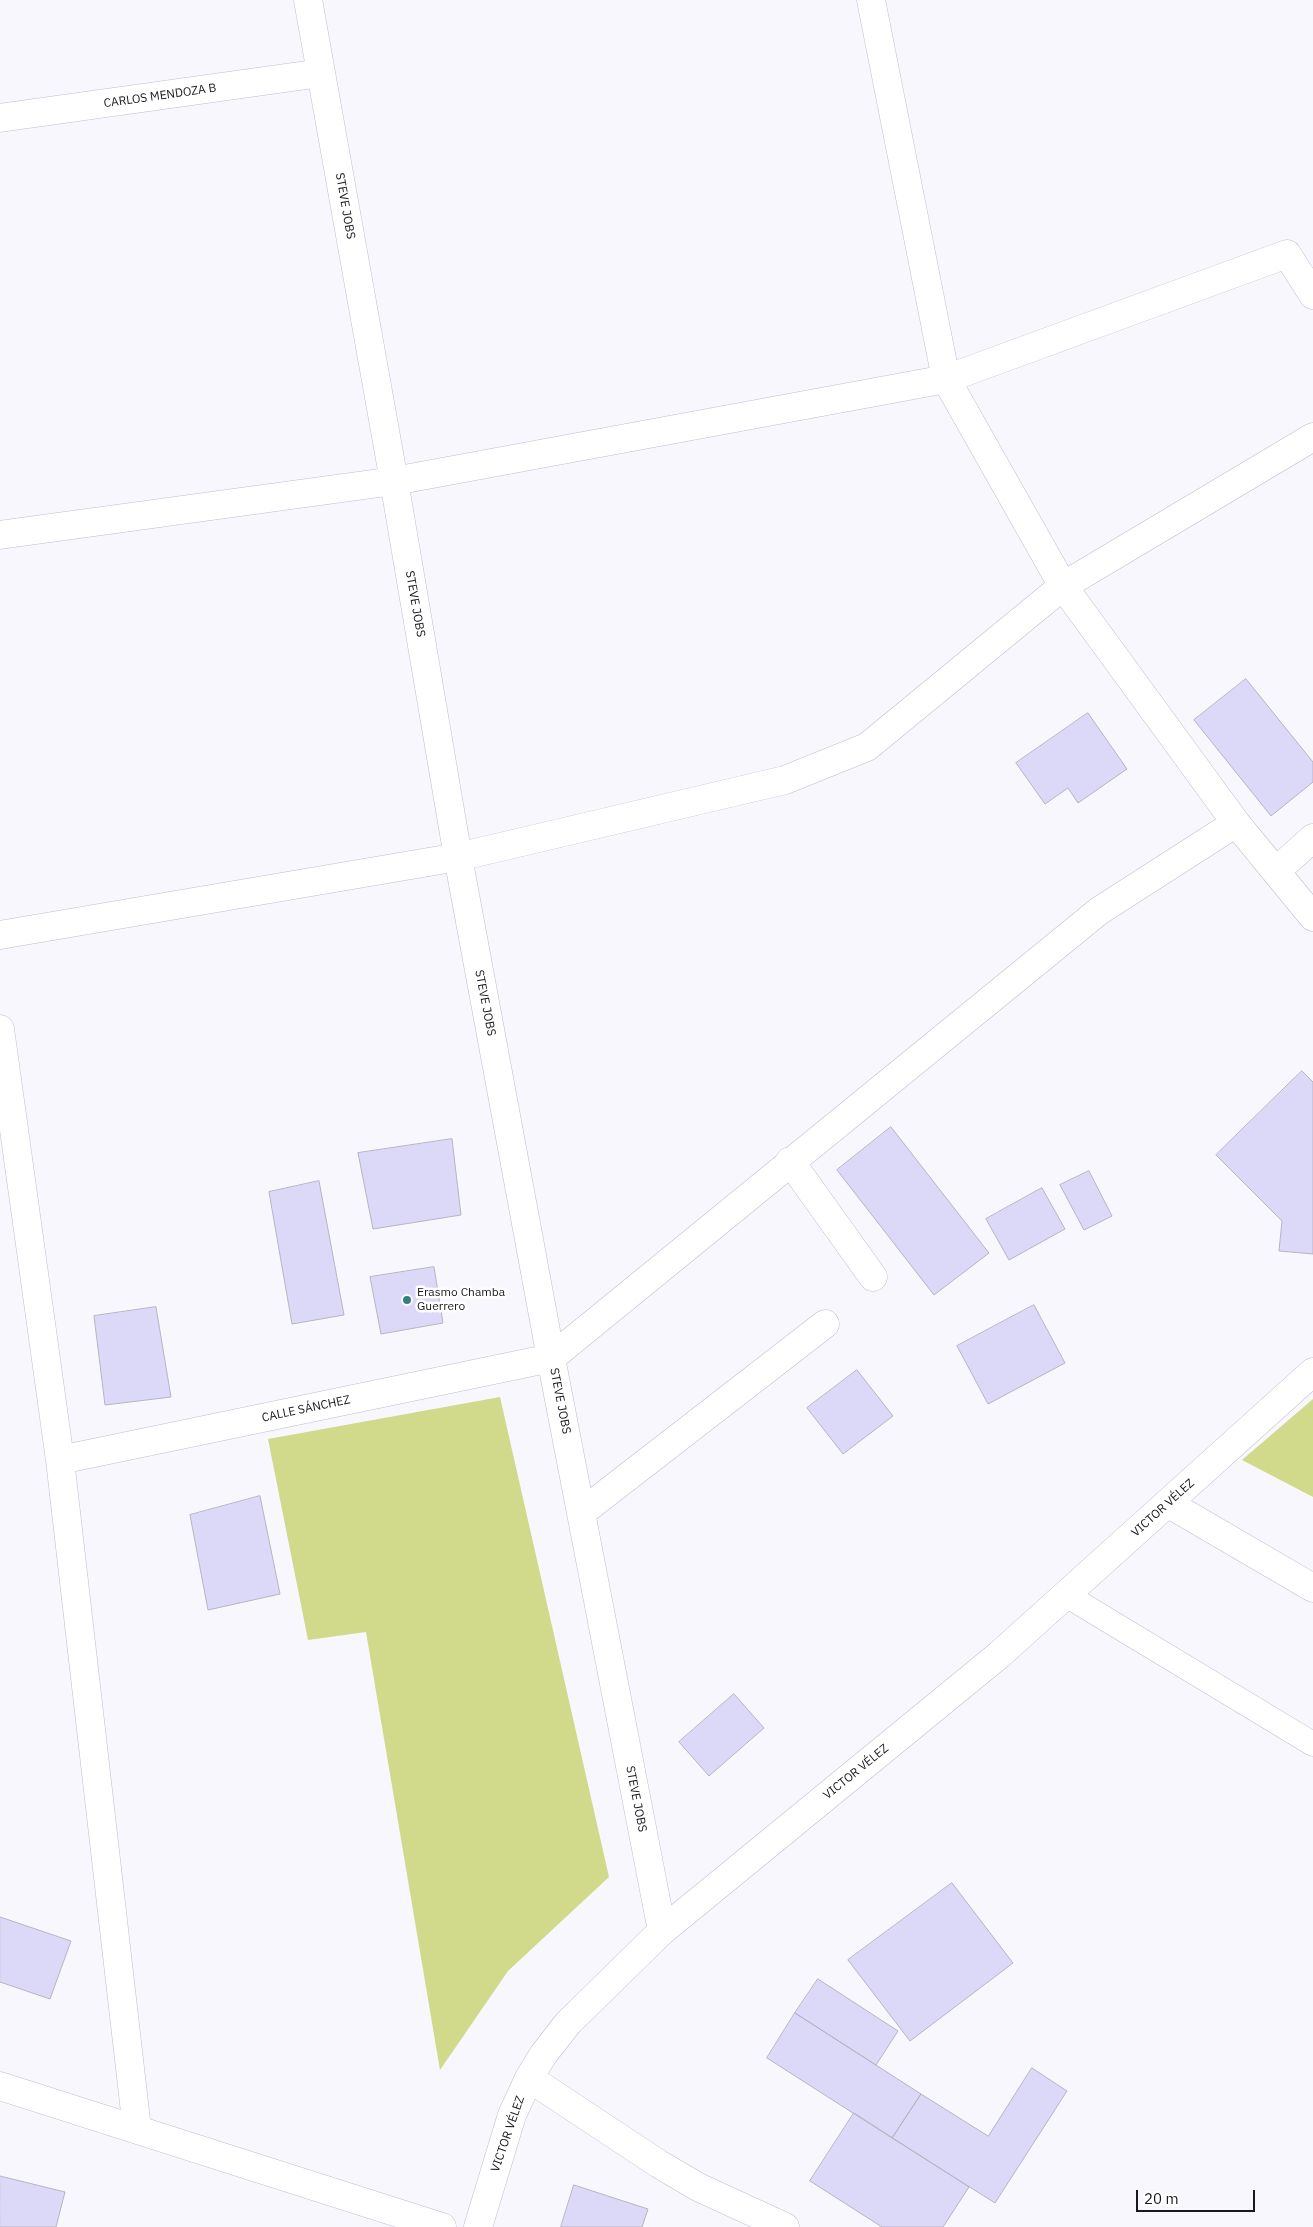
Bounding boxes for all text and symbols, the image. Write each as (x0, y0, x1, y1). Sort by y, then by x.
street label: CARLOS MENDOZA B (103, 81, 217, 111)
street label: STEVE JOBS (332, 172, 358, 240)
street label: STEVE JOBS (402, 570, 428, 638)
street label: STEVE JOBS (472, 969, 498, 1037)
place label: Erasmo Chamba Guerrero (417, 1286, 505, 1314)
marker: Erasmo Chamba Guerrero (401, 1294, 413, 1306)
street label: STEVE JOBS (547, 1367, 573, 1435)
street label: CALLE SÁNCHEZ (260, 1393, 352, 1425)
street label: VICTOR VÉLEZ (1129, 1476, 1197, 1540)
street label: VICTOR VÉLEZ (821, 1741, 891, 1803)
street label: STEVE JOBS (623, 1765, 649, 1833)
street label: VICTOR VÉLEZ (488, 2094, 528, 2174)
scale bar (1138, 2180, 1257, 2212)
text: 20 m (1144, 2189, 1179, 2208)

